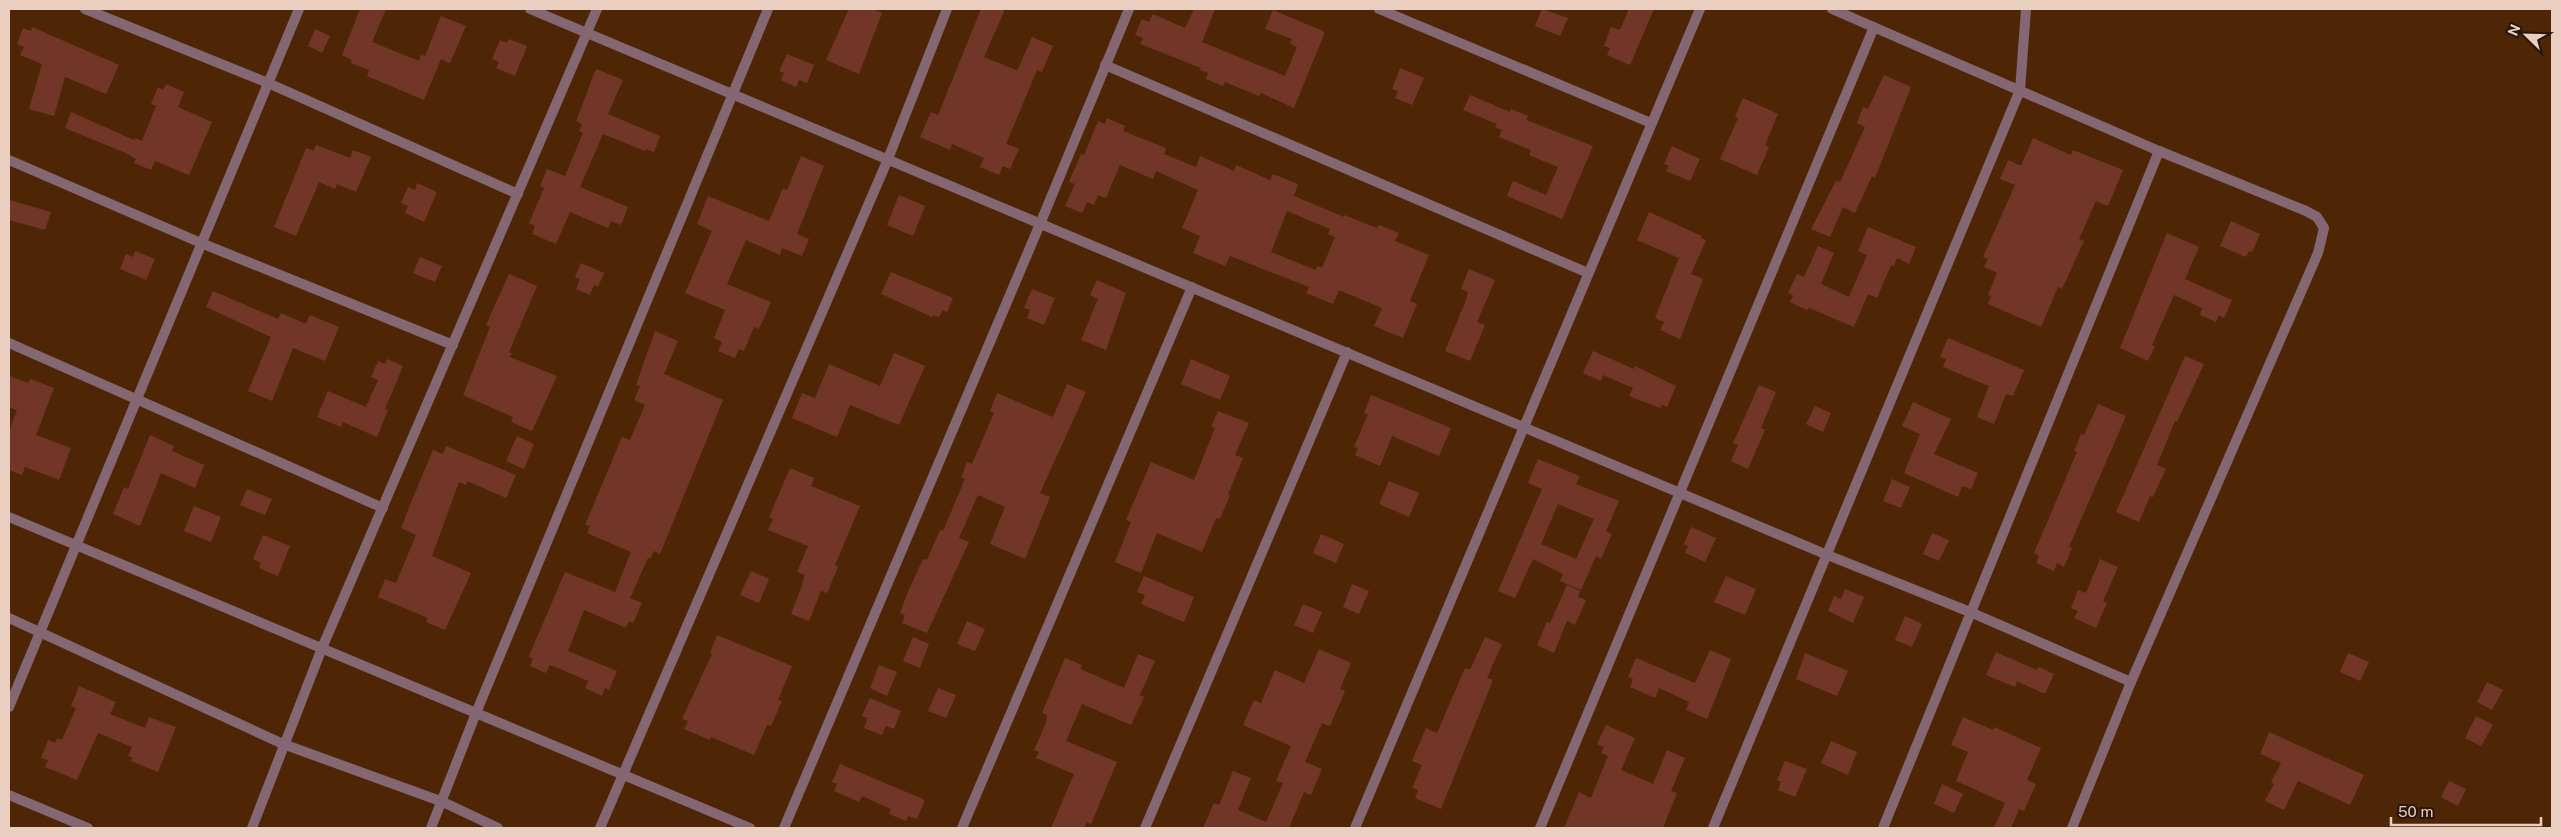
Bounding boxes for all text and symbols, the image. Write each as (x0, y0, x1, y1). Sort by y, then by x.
north arrow (2501, 10, 2551, 60)
text: N (2505, 22, 2524, 38)
scale bar (2391, 794, 2541, 826)
text: 50 m (2398, 803, 2433, 820)

